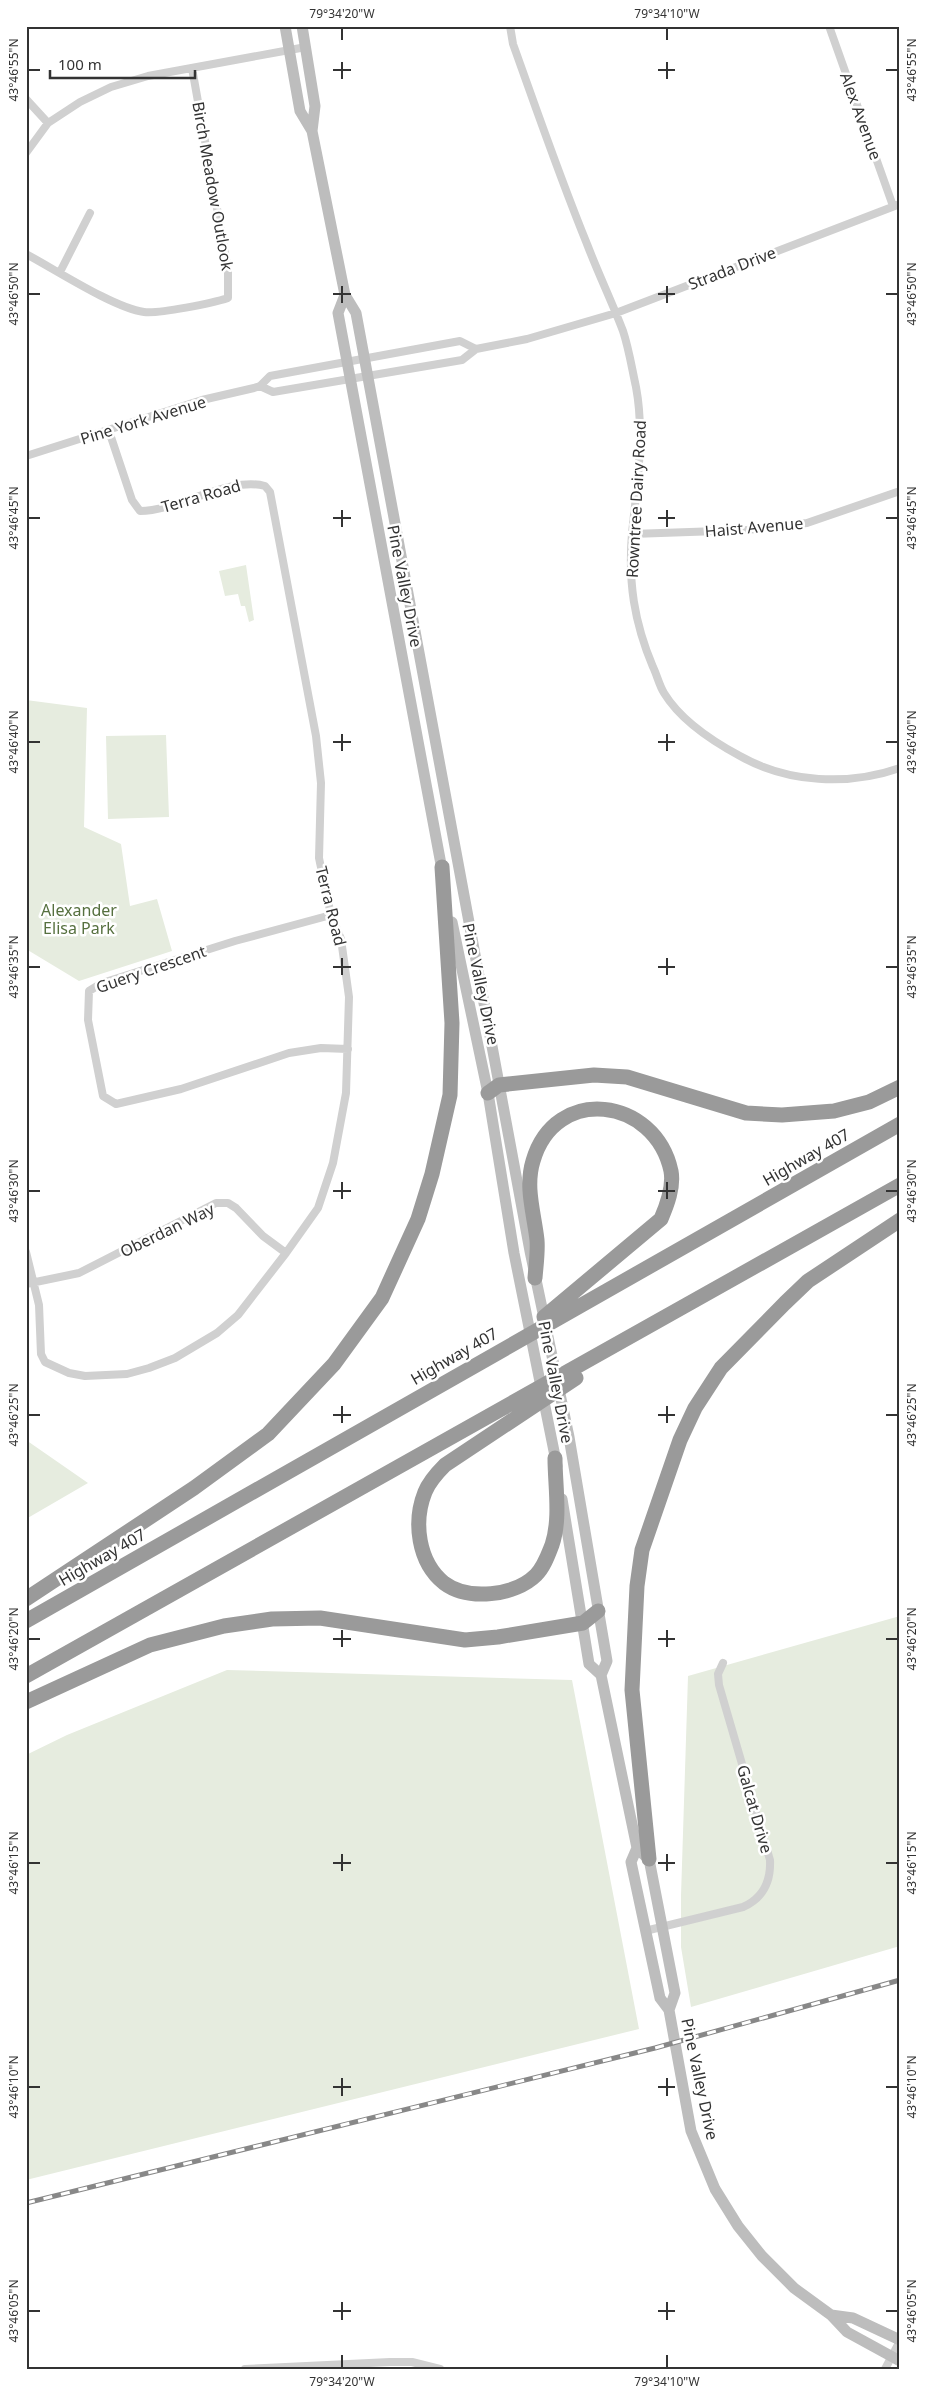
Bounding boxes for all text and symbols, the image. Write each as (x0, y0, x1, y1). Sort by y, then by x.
text: 79°34'20"W (309, 5, 375, 22)
text: 79°34'10"W (634, 5, 700, 22)
text: 43°46'55"N (5, 38, 22, 102)
text: 43°46'55"N (903, 38, 920, 102)
scale bar (50, 48, 195, 80)
text: 100 m (58, 54, 102, 74)
street label: Alex Avenue (835, 69, 887, 163)
street label: Birch Meadow Outlook (187, 100, 239, 273)
street label: Strada Drive (685, 241, 779, 295)
text: 43°46'50"N (5, 262, 22, 326)
text: 43°46'50"N (903, 262, 920, 326)
street label: Pine York Avenue (77, 390, 209, 450)
street label: Rowntree Dairy Road (621, 419, 651, 579)
street label: Terra Road (159, 474, 243, 518)
text: 43°46'45"N (5, 486, 22, 550)
text: 43°46'45"N (903, 486, 920, 550)
street label: Haist Avenue (704, 512, 804, 542)
street label: Pine Valley Drive (382, 523, 428, 649)
text: 43°46'40"N (5, 710, 22, 774)
text: 43°46'40"N (903, 710, 920, 774)
street label: Terra Road (310, 864, 352, 948)
park label: Alexander Elisa Park (41, 899, 117, 939)
street label: Pine Valley Drive (457, 921, 505, 1047)
text: 43°46'35"N (5, 935, 22, 999)
text: 43°46'35"N (903, 935, 920, 999)
street label: Guery Crescent (93, 940, 209, 998)
street label: Highway 407 (758, 1123, 854, 1191)
text: 43°46'30"N (5, 1159, 22, 1223)
text: 43°46'30"N (903, 1159, 920, 1223)
street label: Oberdan Way (116, 1197, 219, 1262)
street label: Pine Valley Drive (533, 1319, 579, 1445)
street label: Highway 407 (406, 1322, 502, 1390)
text: 43°46'25"N (5, 1383, 22, 1447)
text: 43°46'25"N (903, 1383, 920, 1447)
street label: Highway 407 (54, 1523, 150, 1591)
text: 43°46'20"N (5, 1607, 22, 1671)
text: 43°46'20"N (903, 1607, 920, 1671)
street label: Galcat Drive (732, 1762, 778, 1856)
text: 43°46'15"N (5, 1831, 22, 1895)
text: 43°46'15"N (903, 1831, 920, 1895)
street label: Pine Valley Drive (676, 2016, 724, 2142)
text: 43°46'10"N (5, 2055, 22, 2119)
text: 43°46'10"N (903, 2055, 920, 2119)
text: 43°46'05"N (5, 2279, 22, 2343)
text: 43°46'05"N (903, 2279, 920, 2343)
text: 79°34'20"W (309, 2373, 375, 2390)
text: 79°34'10"W (634, 2373, 700, 2390)

